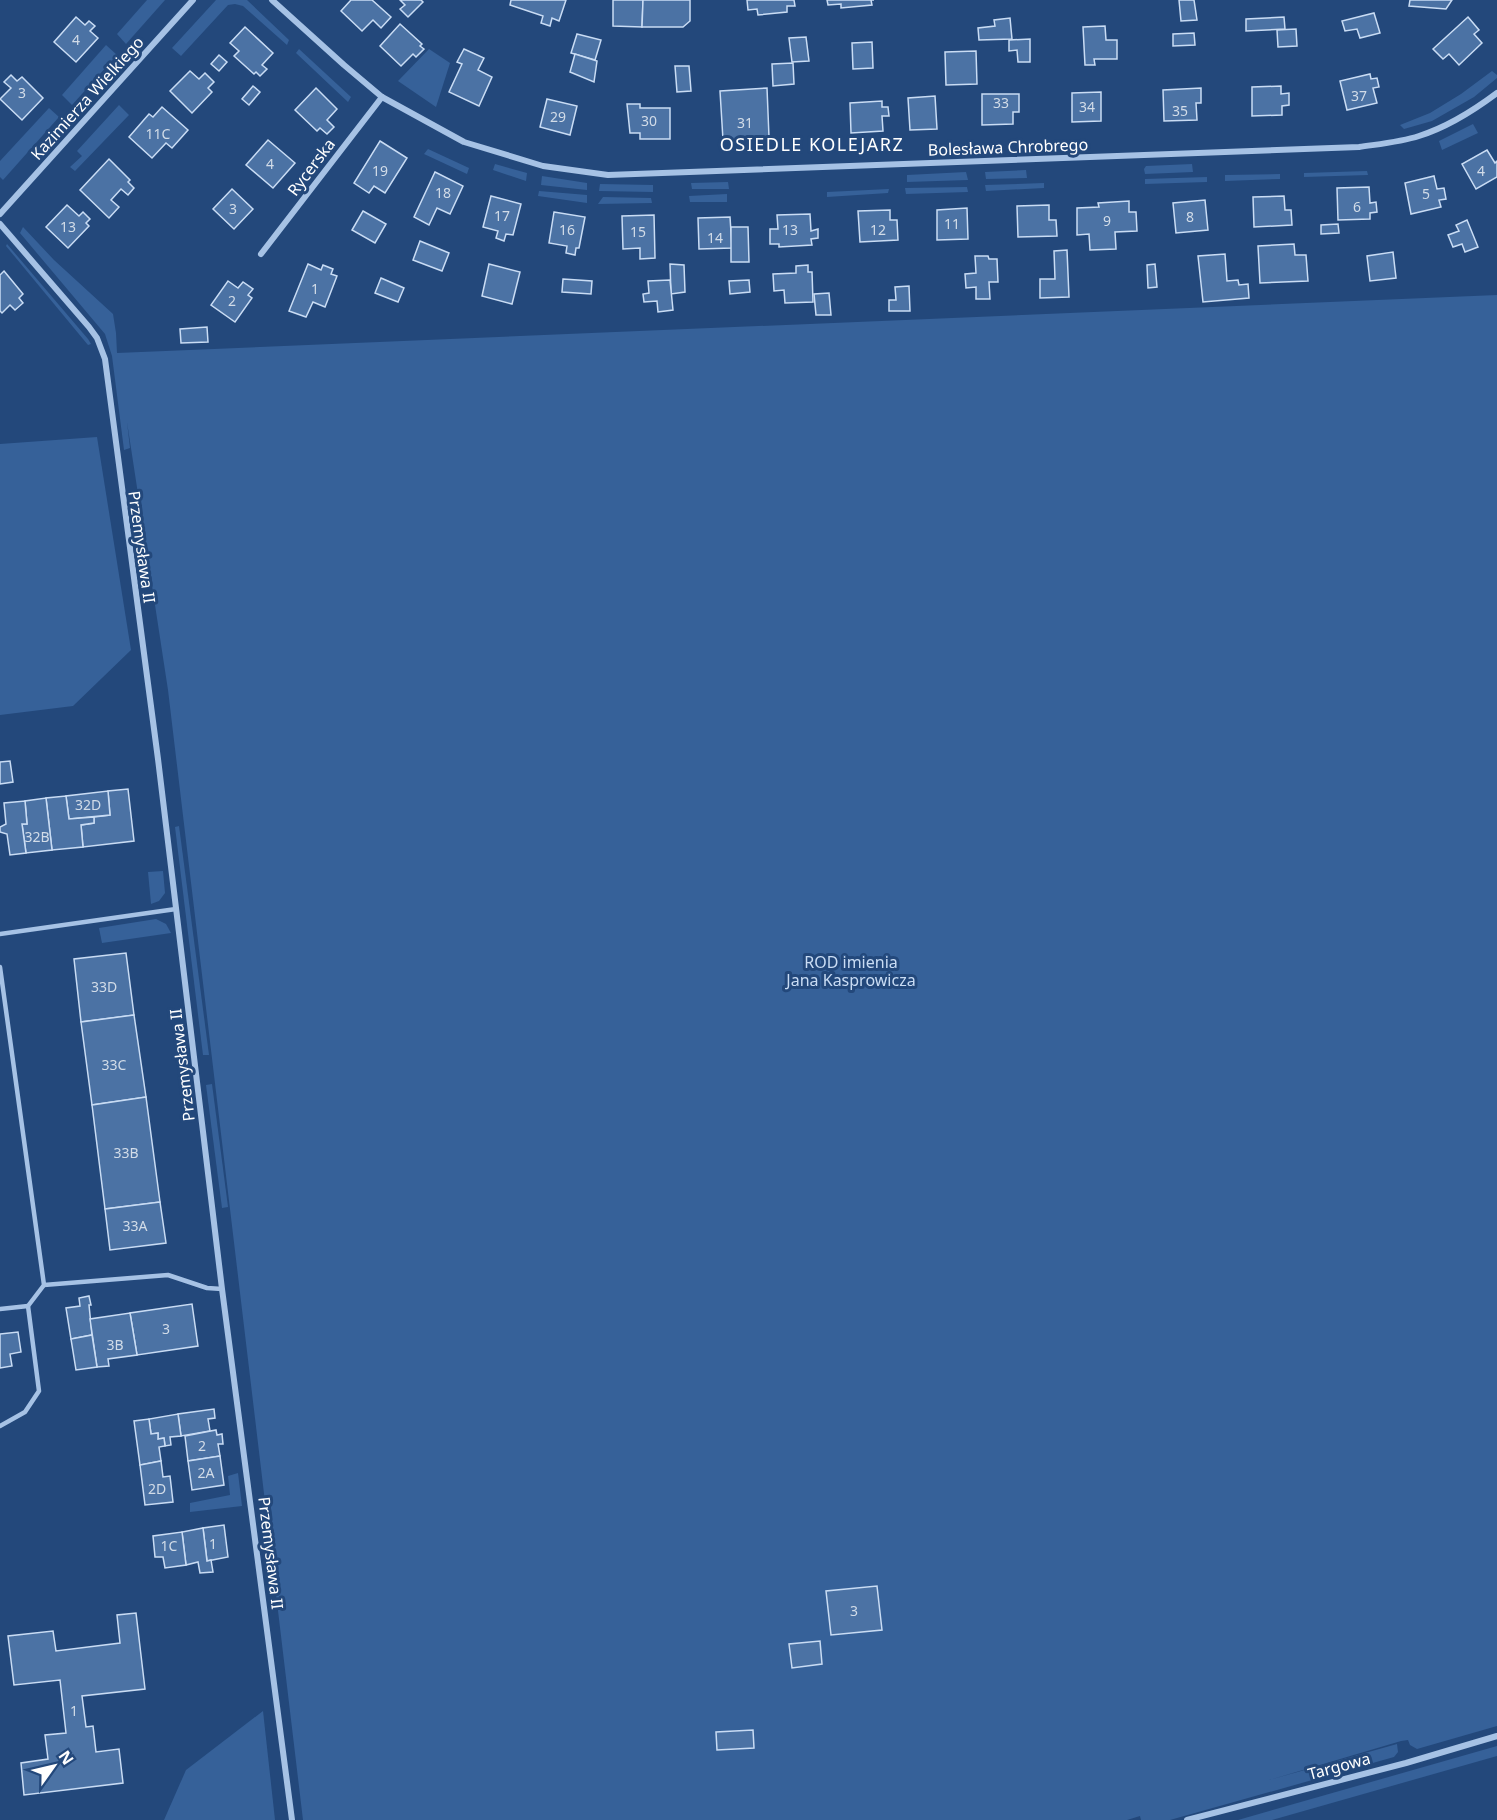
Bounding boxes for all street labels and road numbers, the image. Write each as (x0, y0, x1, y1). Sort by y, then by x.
street label: Kazimierza Wielkiego (26, 31, 148, 165)
street label: Bolesława Chrobrego (927, 133, 1089, 161)
street label: Rycerska (282, 134, 340, 200)
street label: Przemysława II (123, 489, 161, 605)
street label: Przemysława II (164, 1007, 200, 1123)
street label: Przemysława II (253, 1495, 289, 1611)
street label: Targowa (1305, 1747, 1373, 1785)

